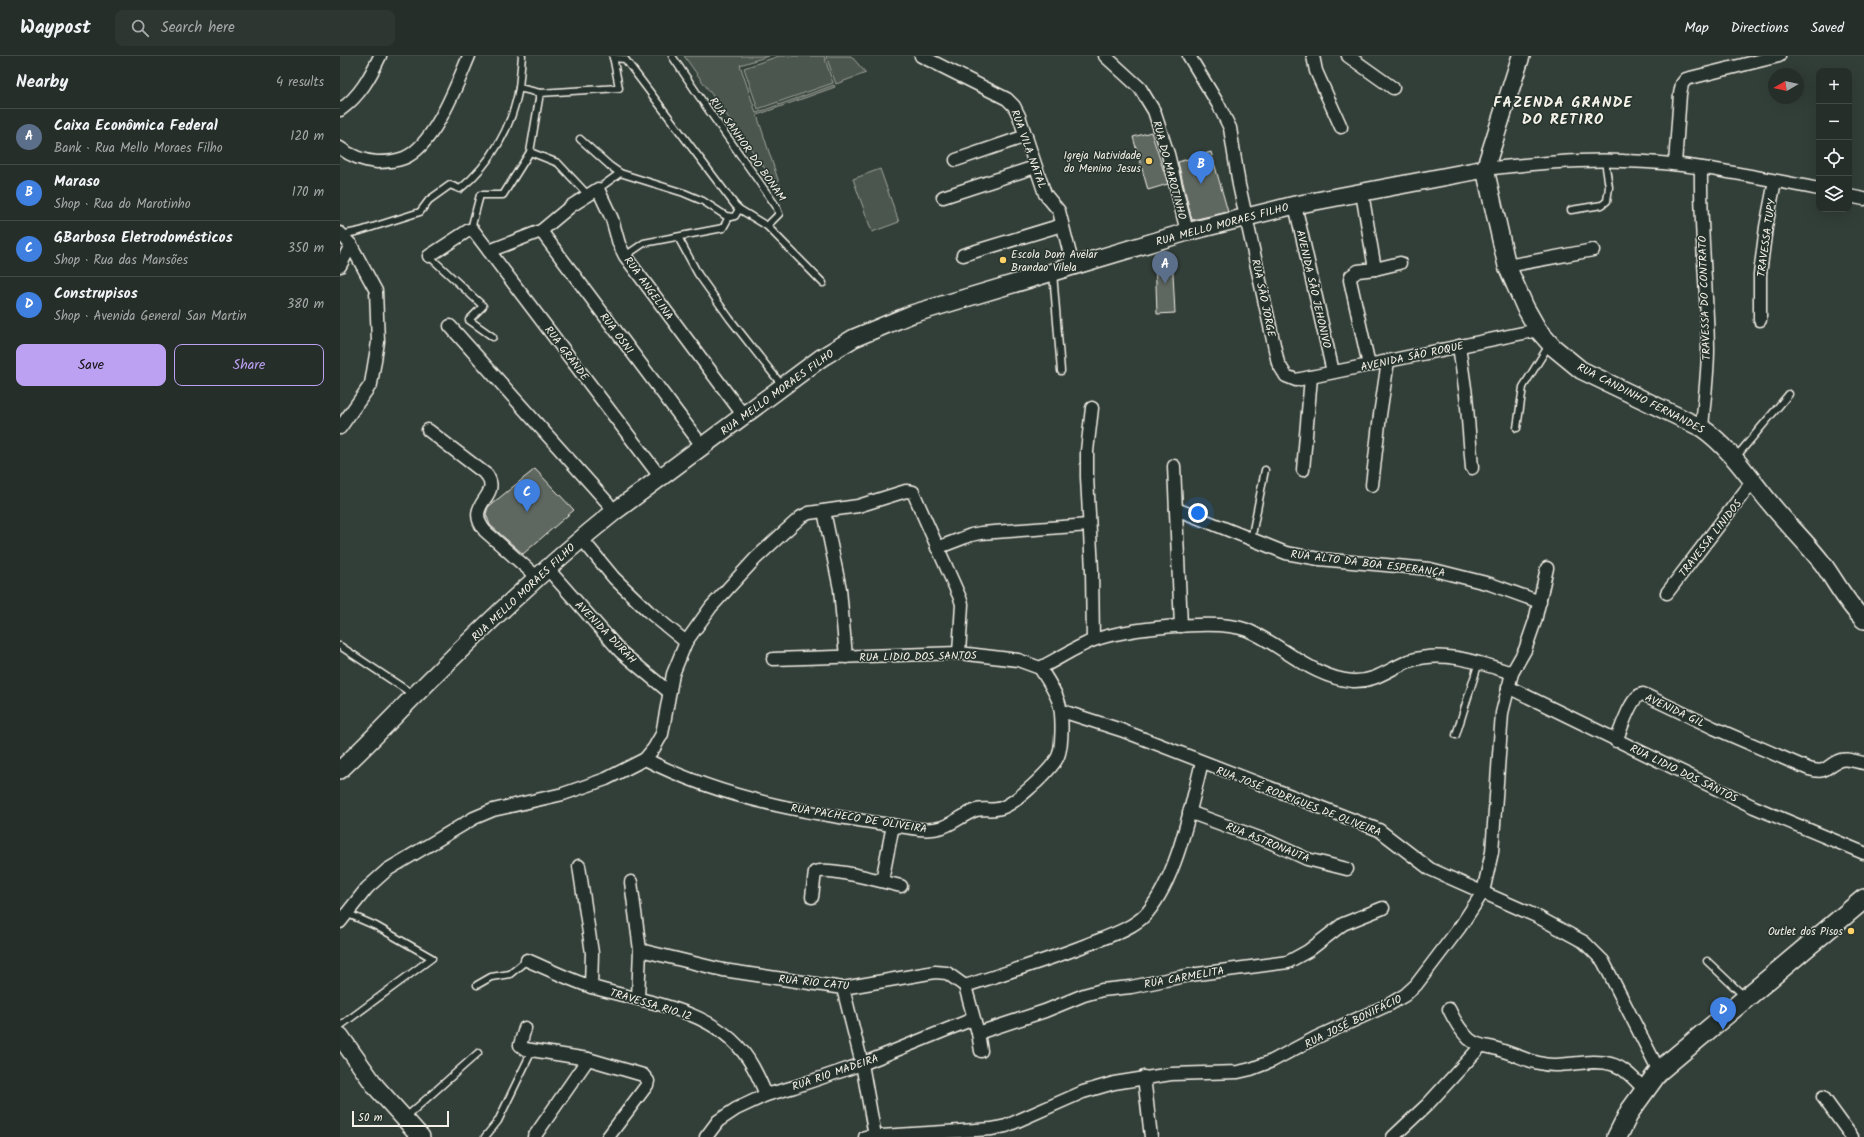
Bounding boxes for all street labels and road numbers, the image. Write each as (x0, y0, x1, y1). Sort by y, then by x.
street label: RUA SANHOR DO BONAM (704, 94, 790, 206)
street label: RUA VILA NATAL (1005, 107, 1051, 192)
street label: RUA DO MAROTINHO (1147, 119, 1191, 222)
street label: TRAVESSA TUPY (1753, 197, 1781, 278)
street label: RUA MELLO MORAES FILHO (1154, 198, 1291, 251)
street label: AVENIDA SÃO JEHONIVO (1291, 228, 1335, 350)
street label: TRAVESSA DO CONTRATO (1694, 235, 1716, 361)
street label: RUA ANGELINA (619, 253, 678, 324)
street label: RUA SÃO JORGE (1246, 258, 1280, 339)
street label: RUA OSNI (595, 309, 638, 358)
street label: RUA GRANDE (539, 322, 593, 385)
street label: AVENIDA SÃO ROQUE (1359, 337, 1466, 377)
street label: RUA MELLO MORAES FILHO (717, 345, 838, 440)
street label: RUA CANDINHO FERNANDES (1574, 359, 1708, 439)
street label: TRAVESSA LINIDOS (1675, 496, 1747, 581)
street label: RUA MELLO MORAES FILHO (467, 539, 580, 646)
street label: RUA ALTO DA BOA ESPERANÇA (1290, 546, 1446, 582)
street label: AVENIDA DURAH (570, 597, 640, 669)
street label: RUA LIDIO DOS SANTOS (859, 647, 977, 667)
street label: AVENIDA GIL (1642, 689, 1707, 733)
street label: RUA LIDIO DOS SANTOS (1627, 740, 1741, 808)
street label: RUA JOSÉ RODRIGUES DE OLIVEIRA (1213, 762, 1384, 842)
street label: RUA PACHECO DE OLIVEIRA (789, 799, 929, 839)
street label: RUA ASTRONAUTA (1223, 818, 1313, 868)
street label: RUA CARMELITA (1143, 962, 1226, 994)
street label: RUA RIO CATU (778, 970, 850, 996)
street label: TRAVESSA RIO 12 (607, 984, 694, 1026)
street label: RUA JOSÉ BONIFÁCIO (1302, 990, 1405, 1053)
street label: RUA RIO MADEIRA (790, 1050, 881, 1096)

